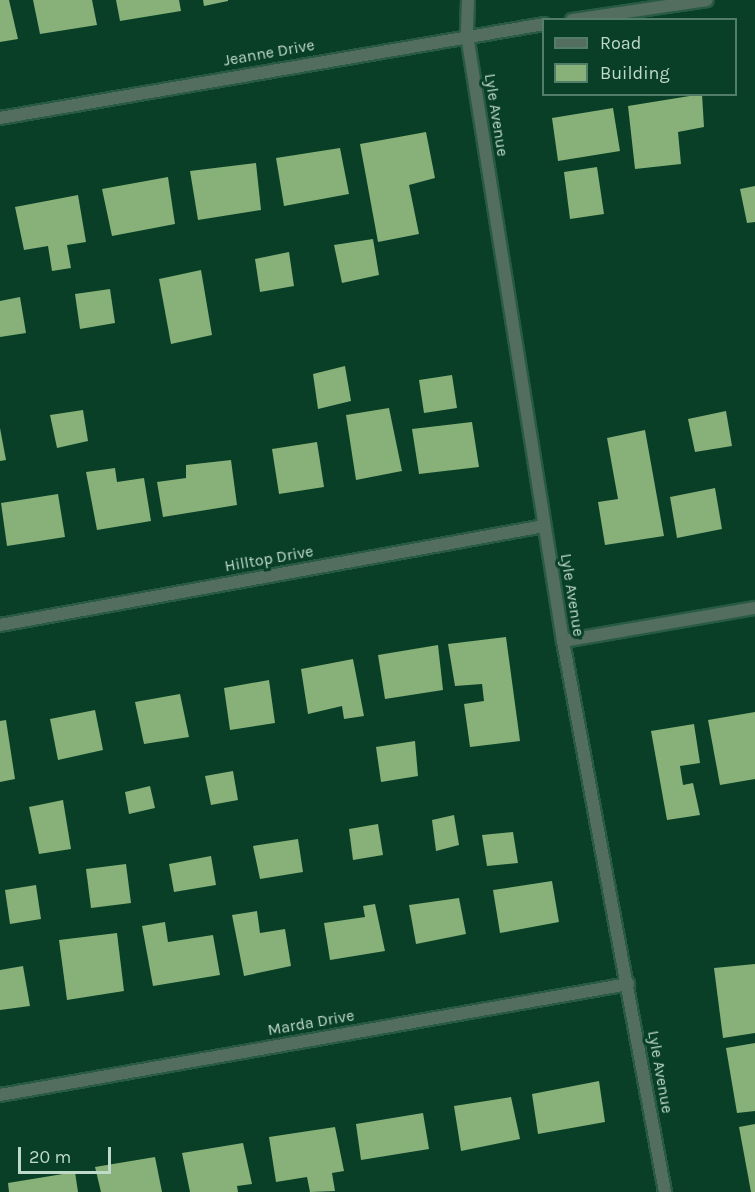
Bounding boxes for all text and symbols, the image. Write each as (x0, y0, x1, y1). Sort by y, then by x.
legend (542, 18, 737, 96)
text: Road (600, 32, 641, 54)
street label: Jeanne Drive (222, 36, 316, 70)
text: Building (600, 62, 670, 84)
street label: Lyle Avenue (480, 72, 512, 158)
street label: Hilltop Drive (223, 542, 315, 576)
street label: Lyle Avenue (556, 552, 588, 638)
street label: Marda Drive (266, 1006, 356, 1040)
street label: Lyle Avenue (643, 1029, 677, 1115)
scale bar (21, 1135, 114, 1173)
text: 20 m (29, 1146, 71, 1168)

